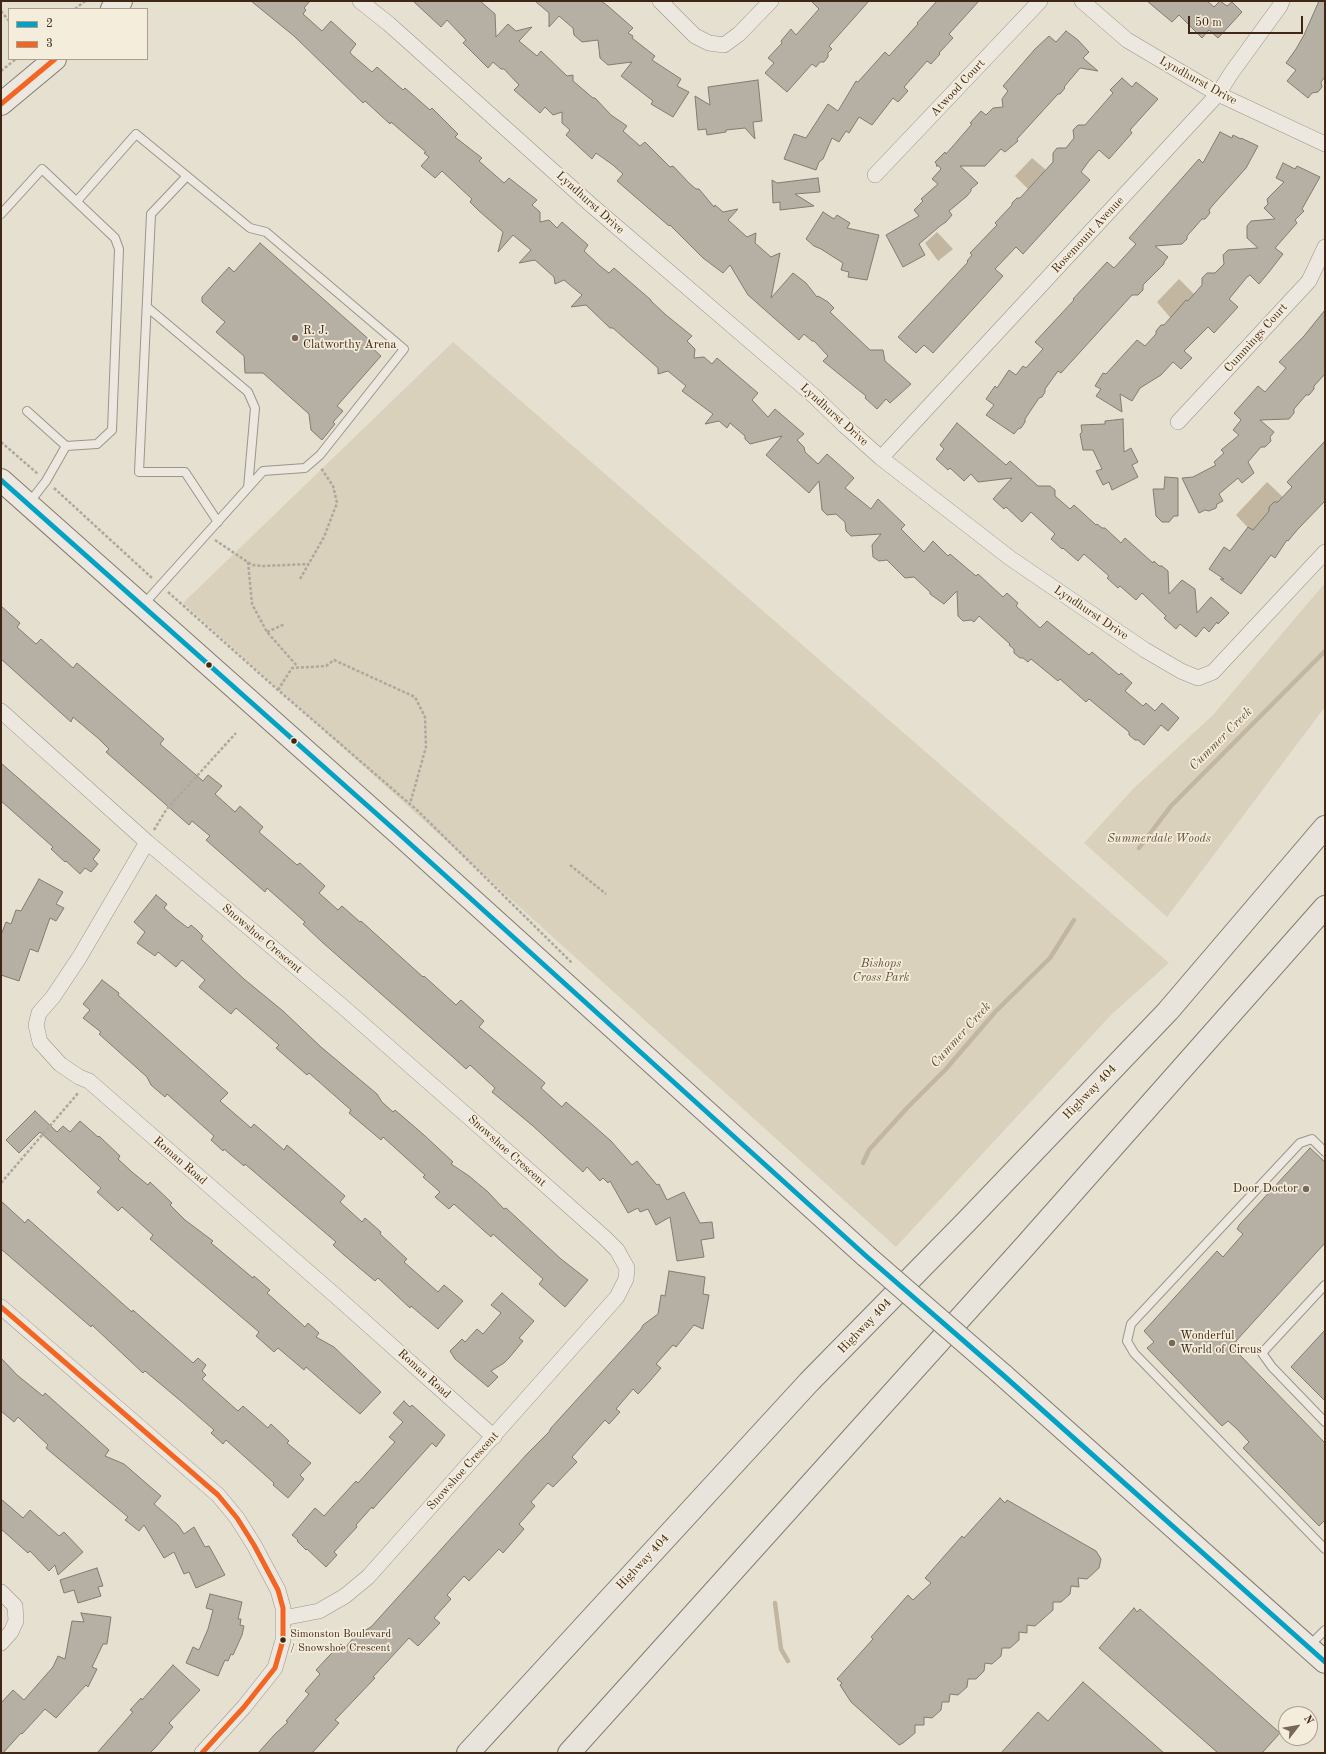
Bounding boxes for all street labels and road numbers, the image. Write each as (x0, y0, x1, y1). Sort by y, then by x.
street label: Lyndhurst Drive (1157, 54, 1239, 108)
street label: Atwood Court (928, 56, 988, 120)
street label: Lyndhurst Drive (553, 169, 627, 237)
street label: Rosemount Avenue (1049, 194, 1127, 276)
street label: Cummings Court (1221, 301, 1291, 375)
street label: Lyndhurst Drive (797, 381, 871, 449)
street label: Lyndhurst Drive (1051, 583, 1131, 643)
street label: Snowshoe Crescent (219, 901, 305, 977)
street label: Highway 404 (1060, 1061, 1120, 1123)
street label: Snowshoe Crescent (465, 1112, 549, 1190)
street label: Roman Road (150, 1134, 210, 1188)
street label: Highway 404 (835, 1295, 895, 1357)
street label: Roman Road (394, 1346, 454, 1402)
street label: Snowshoe Crescent (424, 1429, 502, 1513)
street label: Highway 404 (614, 1531, 672, 1593)

